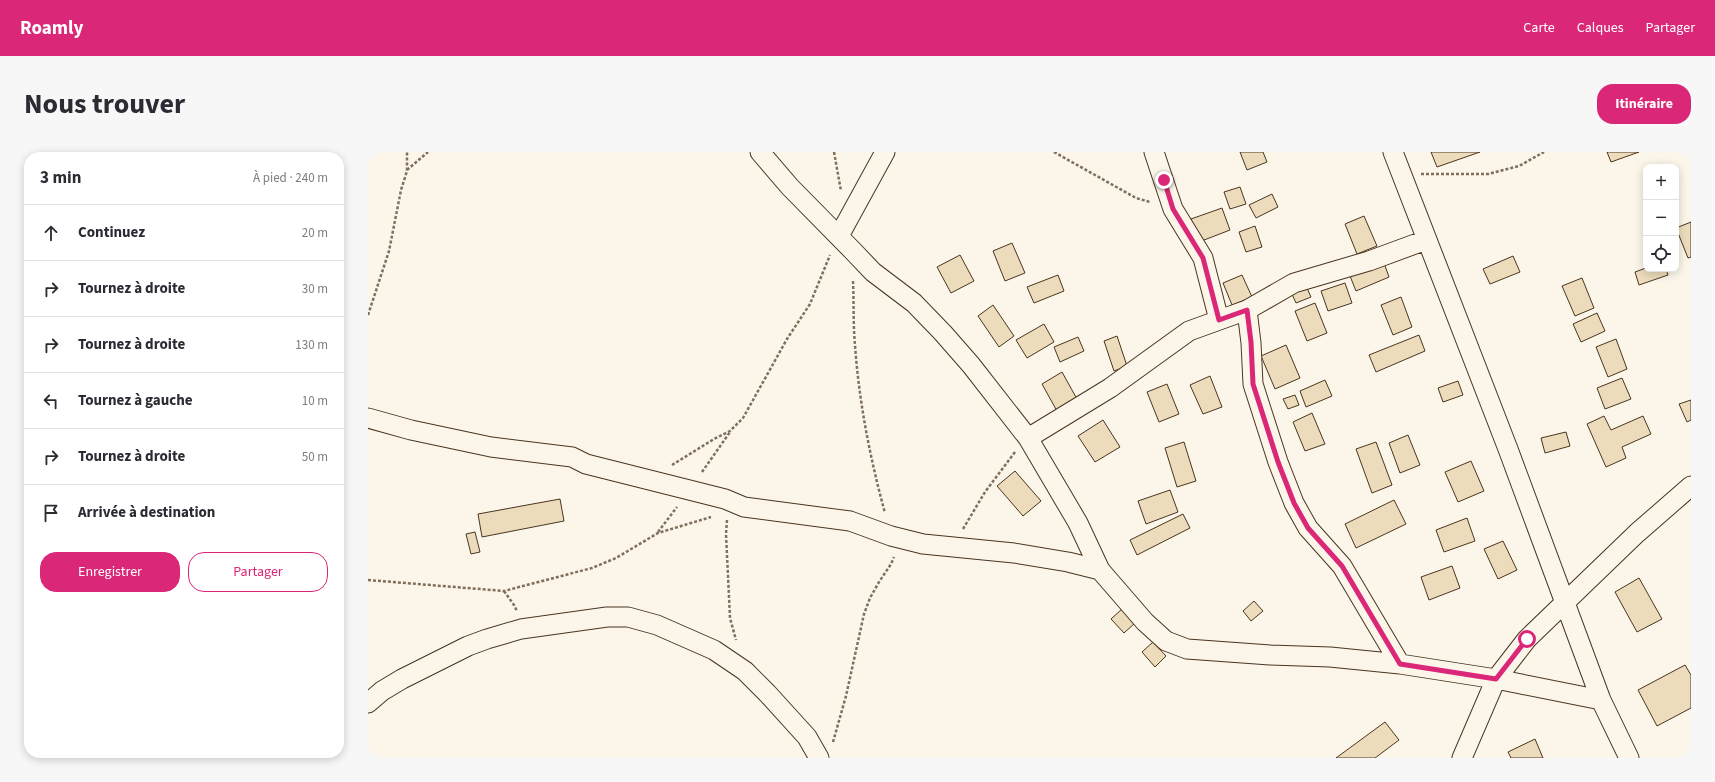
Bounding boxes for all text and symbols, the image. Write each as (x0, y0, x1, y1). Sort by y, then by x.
text: Roamly (20, 15, 83, 42)
text: Carte (1523, 18, 1555, 38)
text: Calques (1577, 18, 1624, 38)
text: Partager (1646, 18, 1695, 38)
text: Nous trouver (24, 84, 185, 124)
button: Itinéraire (1597, 84, 1691, 124)
map controls (1643, 164, 1679, 272)
button: + (1643, 164, 1679, 200)
text: 3 min (40, 166, 81, 190)
text: À pied · 240 m (253, 169, 328, 187)
route end (1155, 171, 1173, 189)
button: − (1643, 200, 1679, 236)
icon: ahead (40, 222, 62, 244)
text: Continuez (78, 222, 145, 243)
text: 20 m (302, 224, 328, 242)
button: locate (1643, 236, 1679, 272)
icon: right (40, 278, 62, 300)
text: Tournez à droite (78, 278, 185, 299)
text: 30 m (302, 280, 328, 298)
icon: right (40, 334, 62, 356)
text: Tournez à droite (78, 334, 185, 355)
text: 130 m (295, 336, 328, 354)
icon: left (40, 390, 62, 412)
text: Tournez à gauche (78, 390, 193, 411)
text: 10 m (302, 392, 328, 410)
icon: right (40, 446, 62, 468)
text: Tournez à droite (78, 446, 185, 467)
text: 50 m (302, 448, 328, 466)
icon: arrive (40, 502, 62, 524)
text: Arrivée à destination (78, 502, 215, 523)
button: Enregistrer (40, 552, 180, 592)
button: Partager (188, 552, 328, 592)
route start (1518, 630, 1536, 648)

